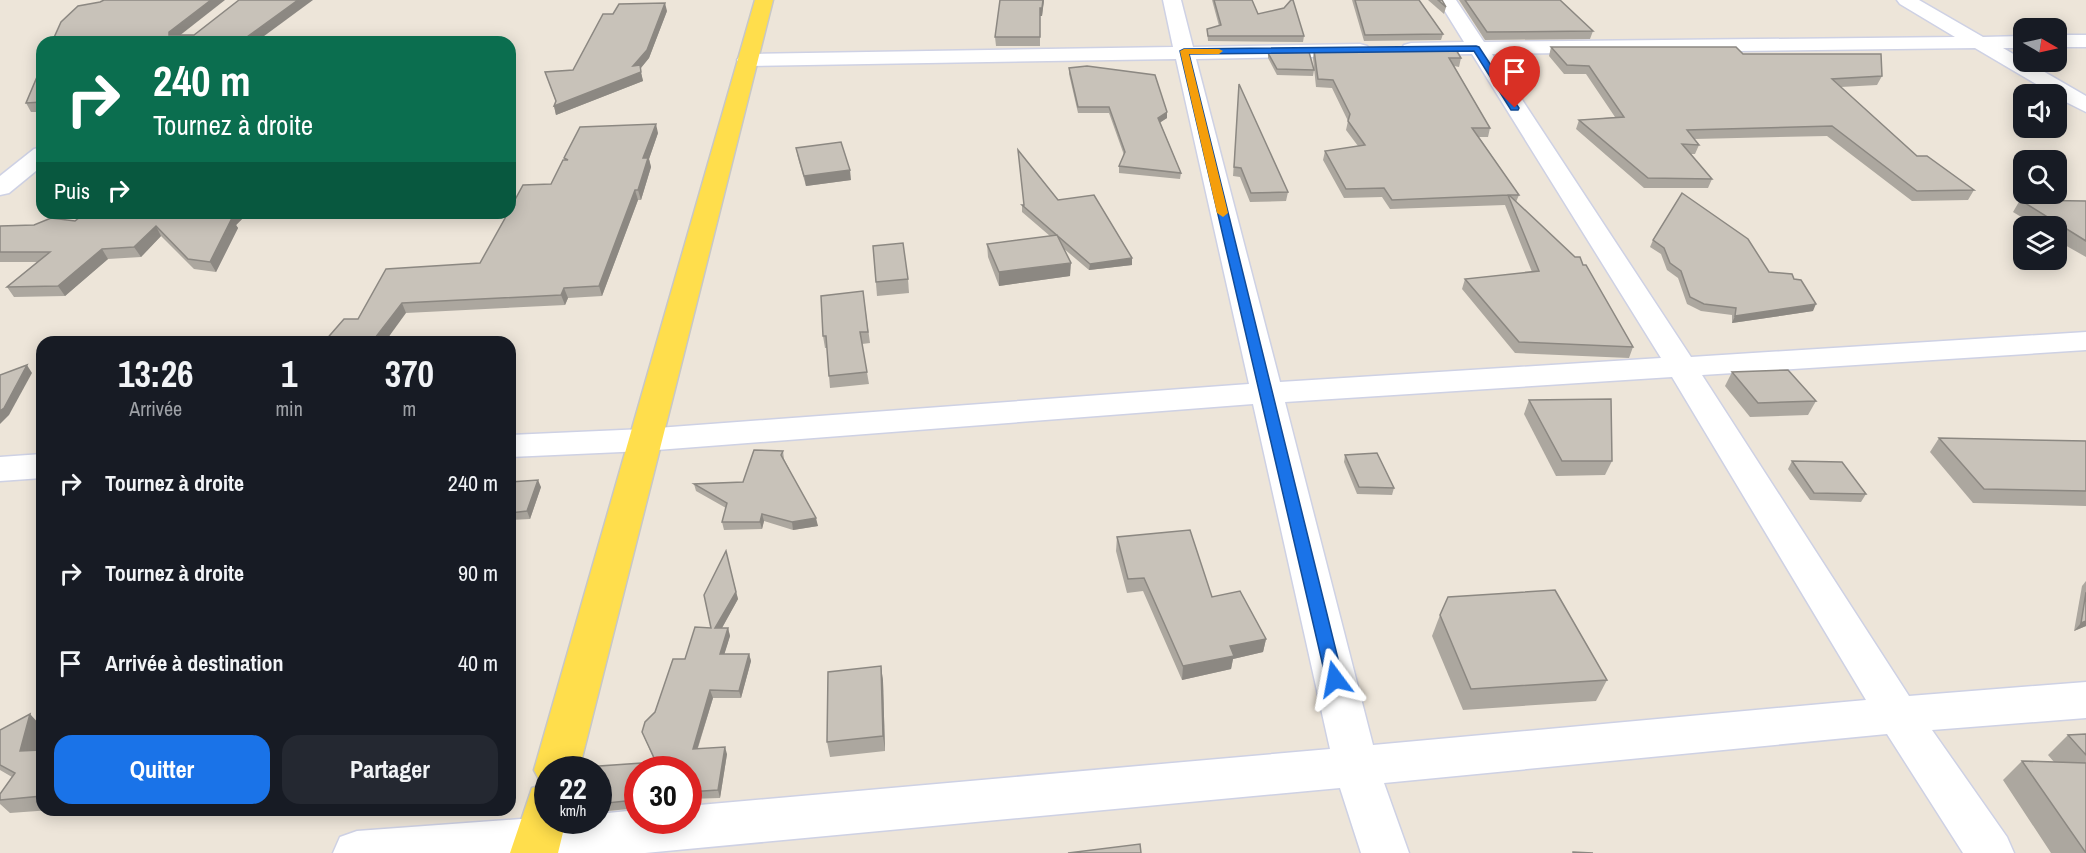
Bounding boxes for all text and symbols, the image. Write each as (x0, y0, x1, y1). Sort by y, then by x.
north arrow (2013, 18, 2067, 72)
map controls (2013, 18, 2067, 270)
pin (1489, 46, 1540, 108)
text: 240 m (153, 53, 251, 109)
icon: arrive (1498, 55, 1531, 88)
icon: right (54, 60, 132, 138)
button: sound (2013, 84, 2067, 138)
text: Tournez à droite (153, 107, 313, 143)
button: search (2013, 150, 2067, 204)
icon: right (102, 174, 135, 207)
text: Puis (54, 176, 90, 206)
button: layers (2013, 216, 2067, 270)
text: 13:26 (118, 350, 193, 398)
text: 1 (281, 350, 297, 398)
text: 370 (385, 350, 434, 398)
text: Arrivée (129, 395, 182, 422)
text: min (275, 395, 303, 422)
text: m (403, 395, 416, 422)
icon: right (54, 467, 87, 500)
text: Tournez à droite (105, 468, 244, 498)
text: 240 m (448, 468, 498, 498)
icon: right (54, 557, 87, 590)
text: Tournez à droite (105, 558, 244, 588)
text: 90 m (458, 558, 498, 588)
icon: arrive (54, 647, 87, 680)
position arrow (1303, 647, 1367, 711)
text: Arrivée à destination (105, 648, 283, 678)
text: 40 m (458, 648, 498, 678)
button: Quitter (54, 735, 270, 804)
button: Partager (282, 735, 498, 804)
speed limit sign: 30 (624, 756, 702, 834)
text: 22 (559, 768, 587, 808)
text: km/h (560, 800, 586, 821)

